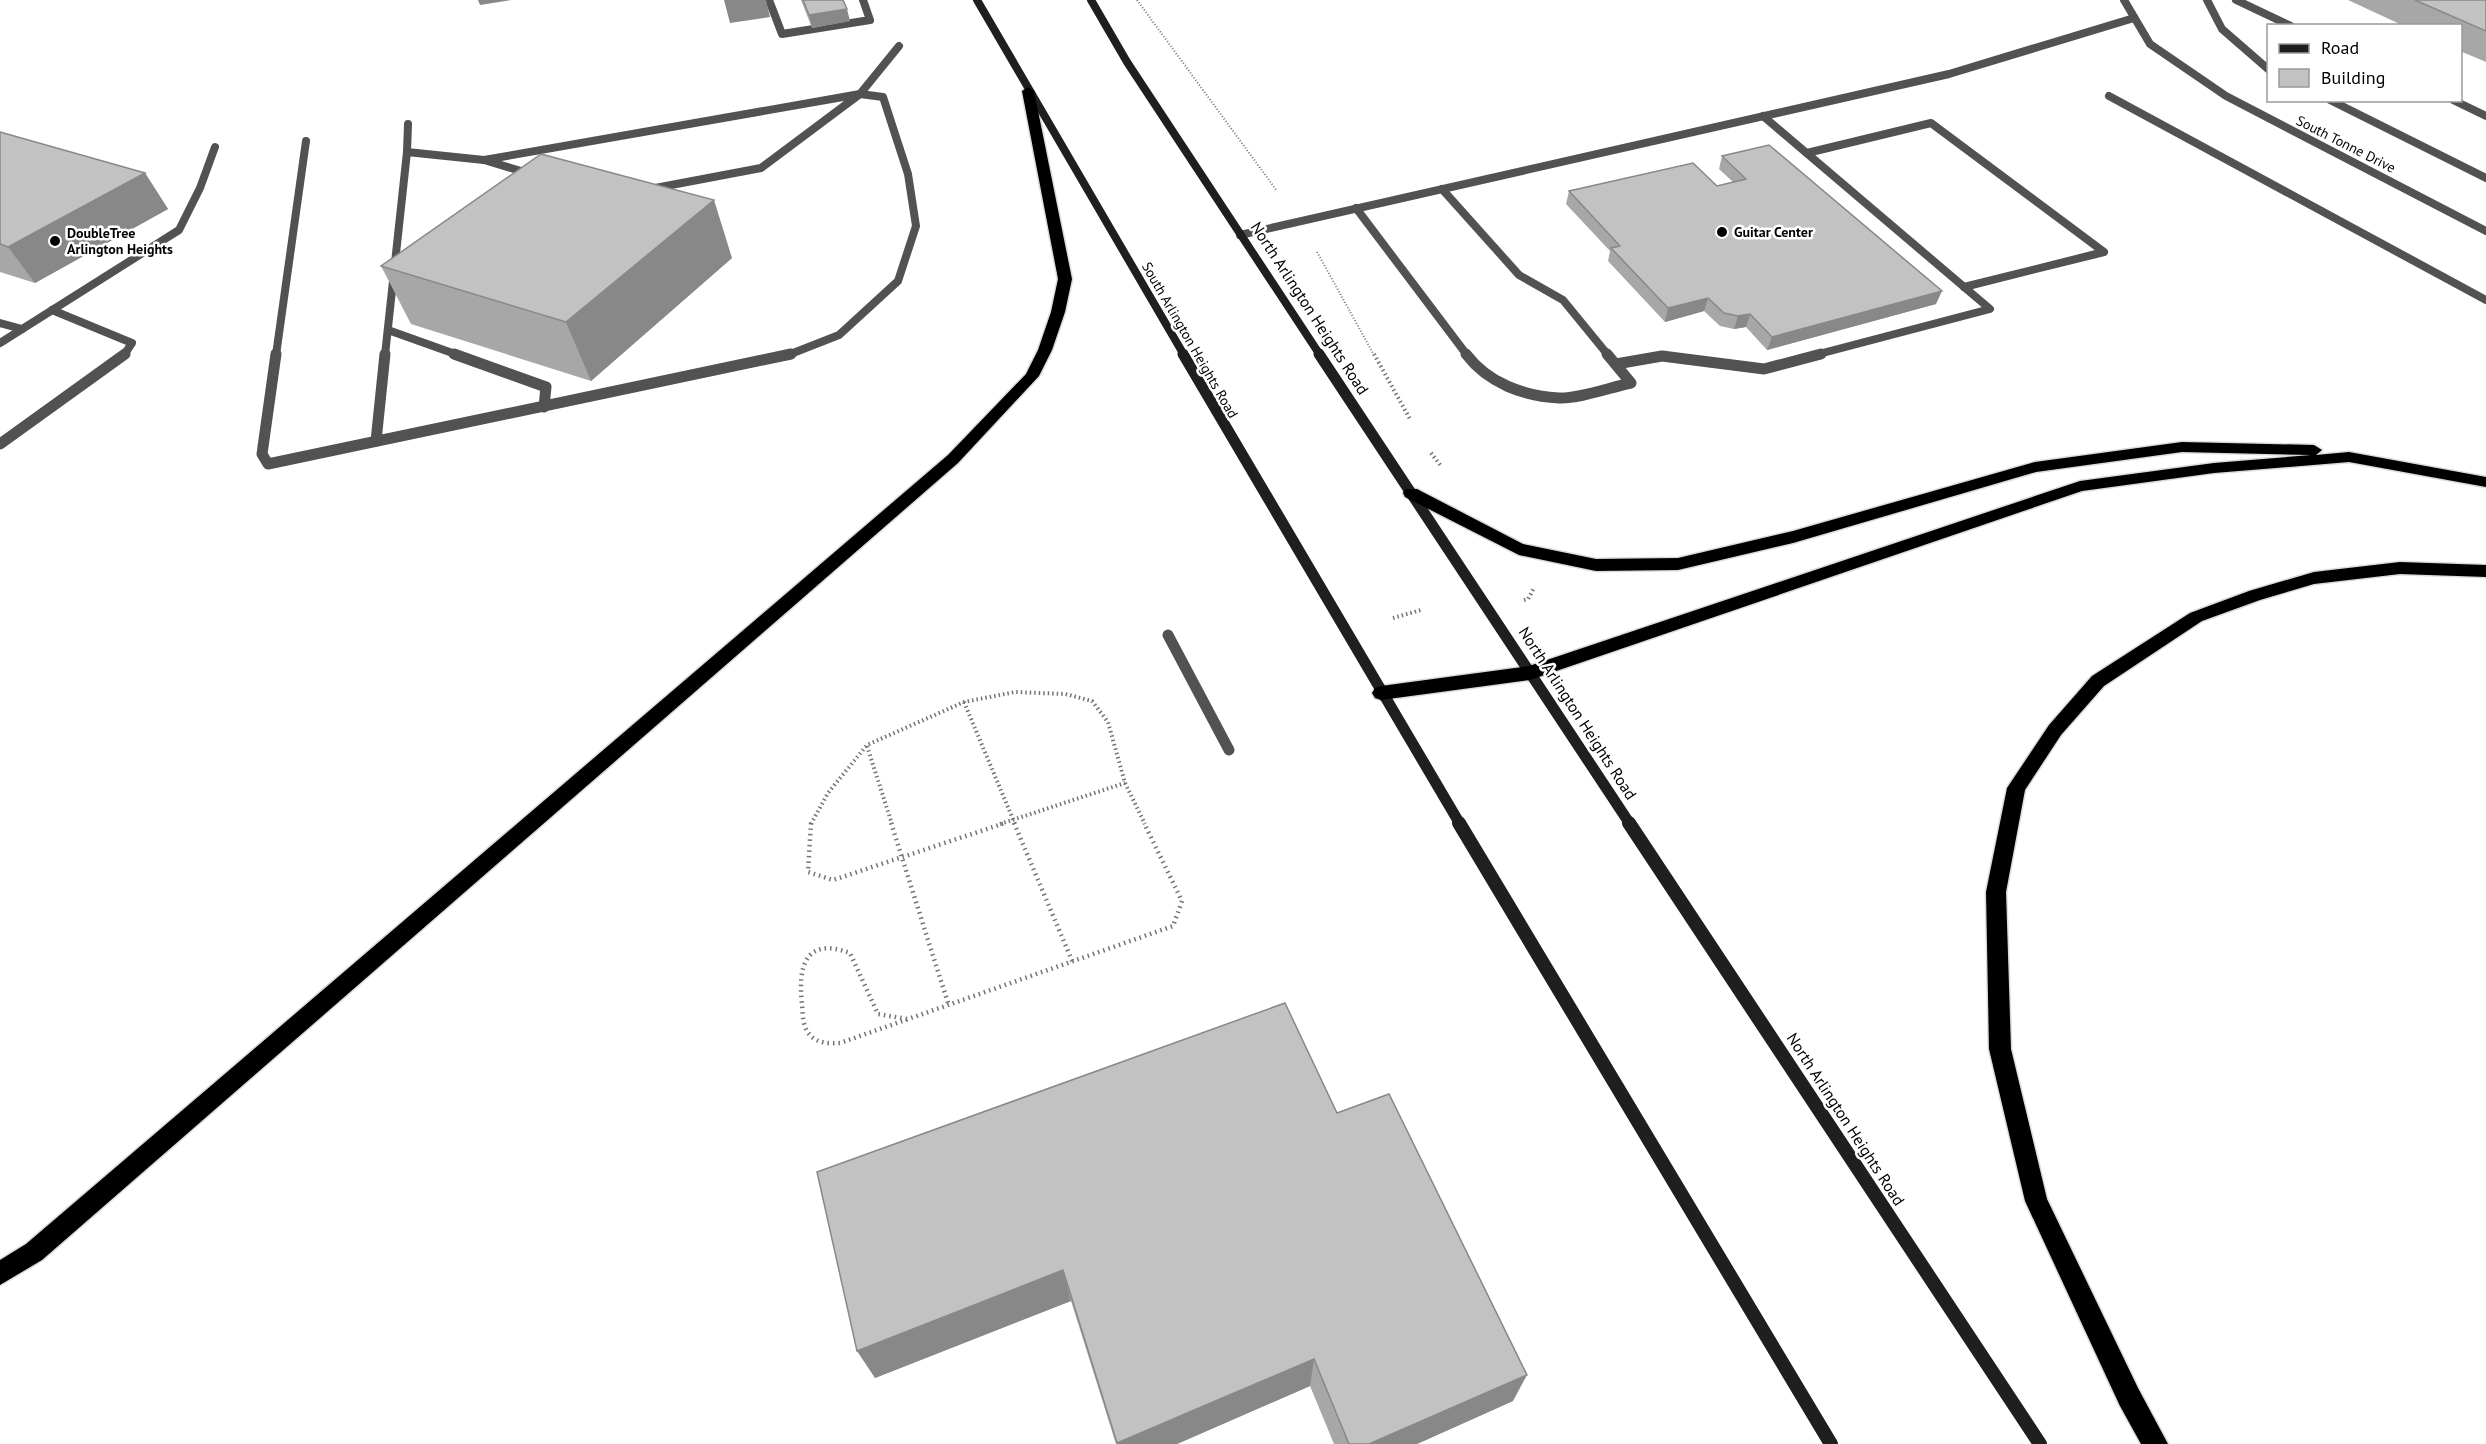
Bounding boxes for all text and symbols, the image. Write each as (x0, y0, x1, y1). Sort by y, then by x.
legend (2267, 24, 2462, 102)
text: Road (2321, 36, 2359, 59)
text: Building (2321, 66, 2385, 89)
street label: South Tonne Drive (2293, 111, 2399, 177)
street label: North Arlington Heights Road (1247, 218, 1373, 398)
place label: Guitar Center (1734, 223, 1813, 241)
place label: DoubleTree Arlington Heights (67, 224, 173, 258)
marker: Guitar Center (1715, 225, 1729, 239)
marker: DoubleTree Arlington Heights (48, 234, 62, 248)
street label: South Arlington Heights Road (1138, 259, 1242, 421)
street label: North Arlington Heights Road (1515, 623, 1641, 803)
street label: North Arlington Heights Road (1783, 1029, 1909, 1209)

